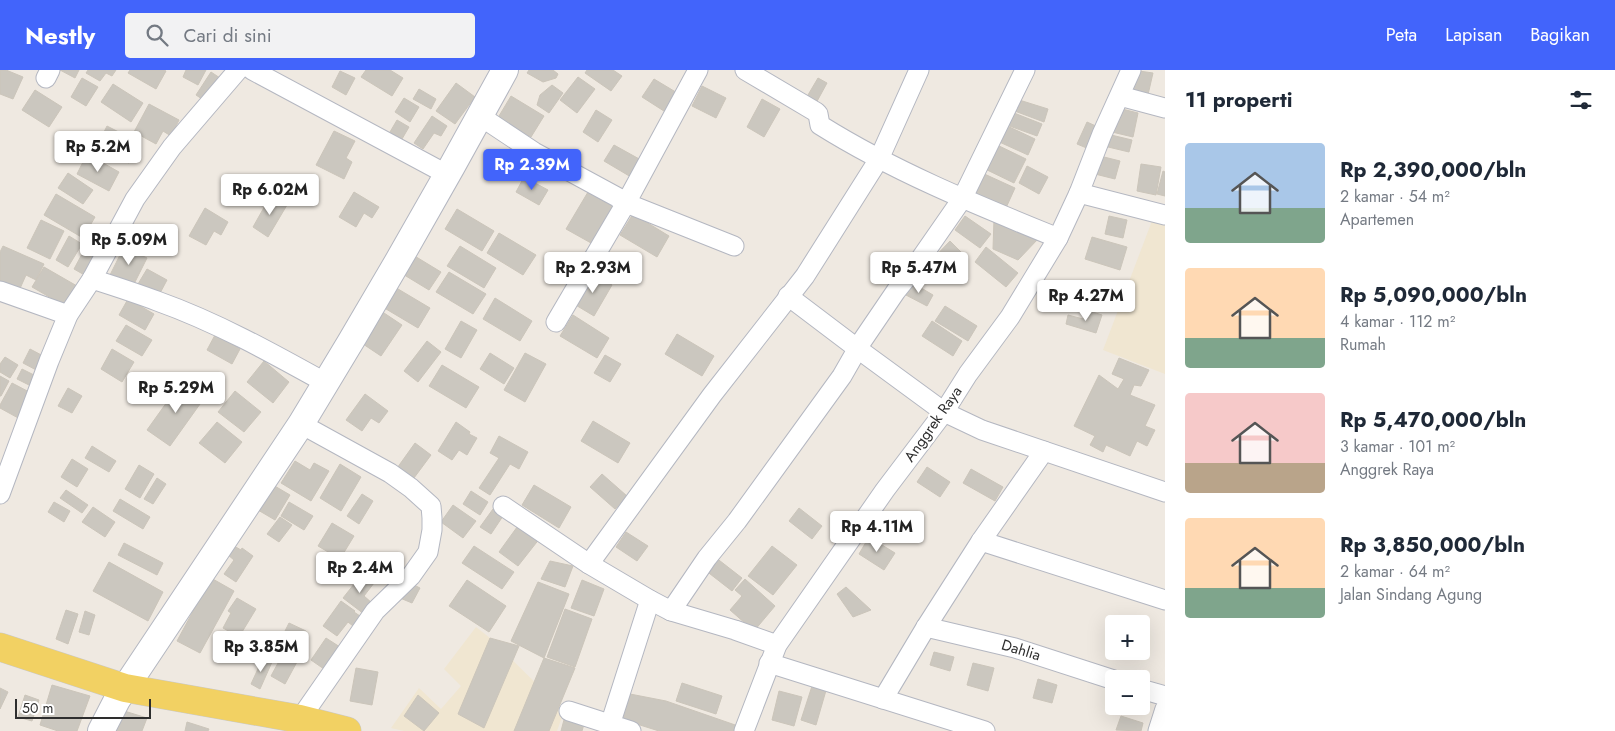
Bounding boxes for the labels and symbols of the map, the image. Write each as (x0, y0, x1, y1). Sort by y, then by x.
pin: Rp 5.2M (52, 131, 144, 173)
pin: Rp 2.39M (480, 148, 584, 191)
pin: Rp 6.02M (218, 174, 322, 216)
pin: Rp 5.09M (77, 224, 181, 266)
pin: Rp 2.93M (541, 252, 645, 294)
pin: Rp 5.47M (867, 252, 971, 294)
pin: Rp 4.27M (1034, 280, 1138, 322)
pin: Rp 5.29M (124, 372, 228, 414)
street label: Anggrek Raya (899, 382, 967, 466)
pin: Rp 4.11M (825, 510, 929, 553)
pin: Rp 2.4M (314, 552, 406, 594)
pin: Rp 3.85M (209, 630, 313, 673)
street label: Dahlia (999, 634, 1043, 666)
scale bar (15, 696, 151, 719)

